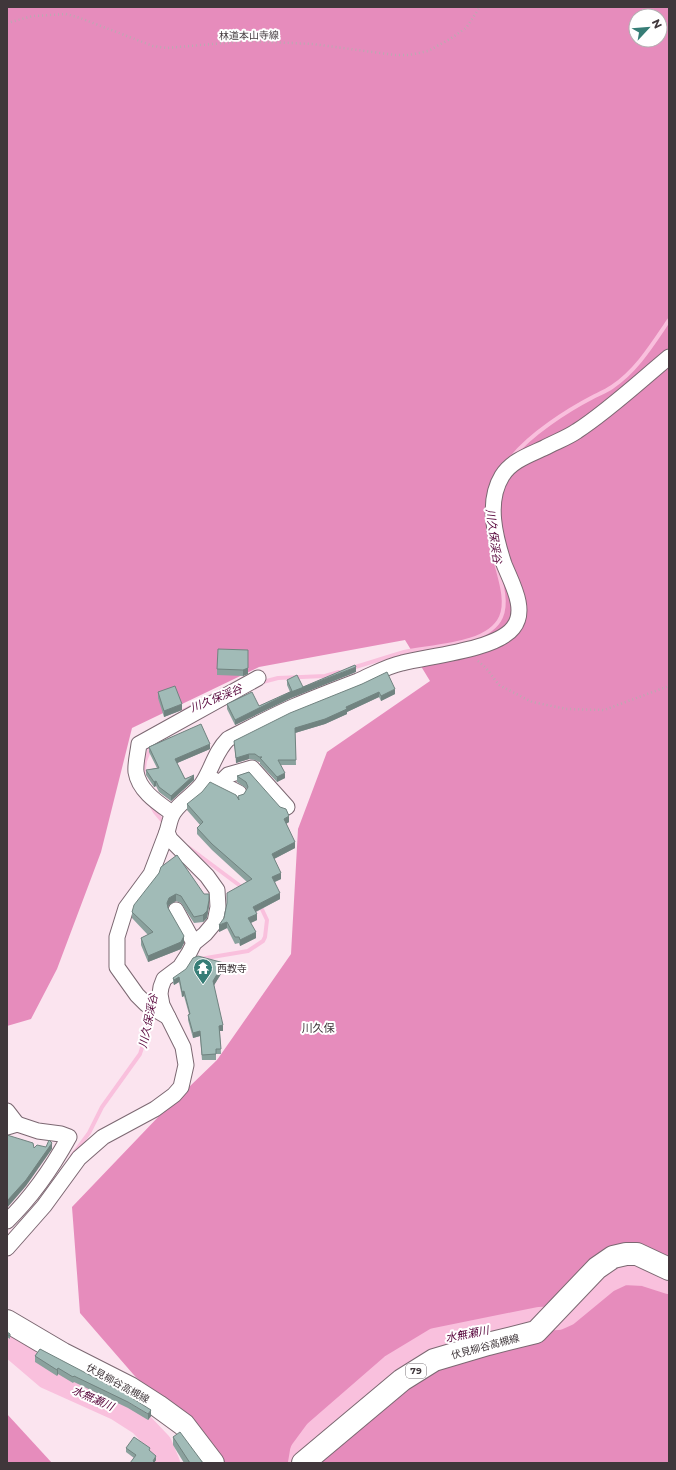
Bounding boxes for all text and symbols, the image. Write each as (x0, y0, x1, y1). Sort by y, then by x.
north arrow (628, 8, 668, 48)
text: N (649, 17, 665, 31)
street label: 林道本山寺線 (219, 28, 279, 43)
water label: 川久保渓谷 (483, 508, 505, 565)
water label: 川久保渓谷 (188, 681, 245, 715)
temple icon: 西教寺 (192, 957, 214, 985)
place label: 西教寺 (217, 962, 247, 975)
water label: 川久保渓谷 (135, 992, 161, 1049)
district label: 川久保 (302, 1021, 335, 1035)
water label: 水無瀬川 (444, 1323, 491, 1345)
street label: 伏見柳谷高槻線 (450, 1331, 521, 1362)
street label: 伏見柳谷高槻線 (84, 1361, 152, 1406)
road number: 79 (406, 1364, 426, 1378)
water label: 水無瀬川 (70, 1383, 117, 1414)

